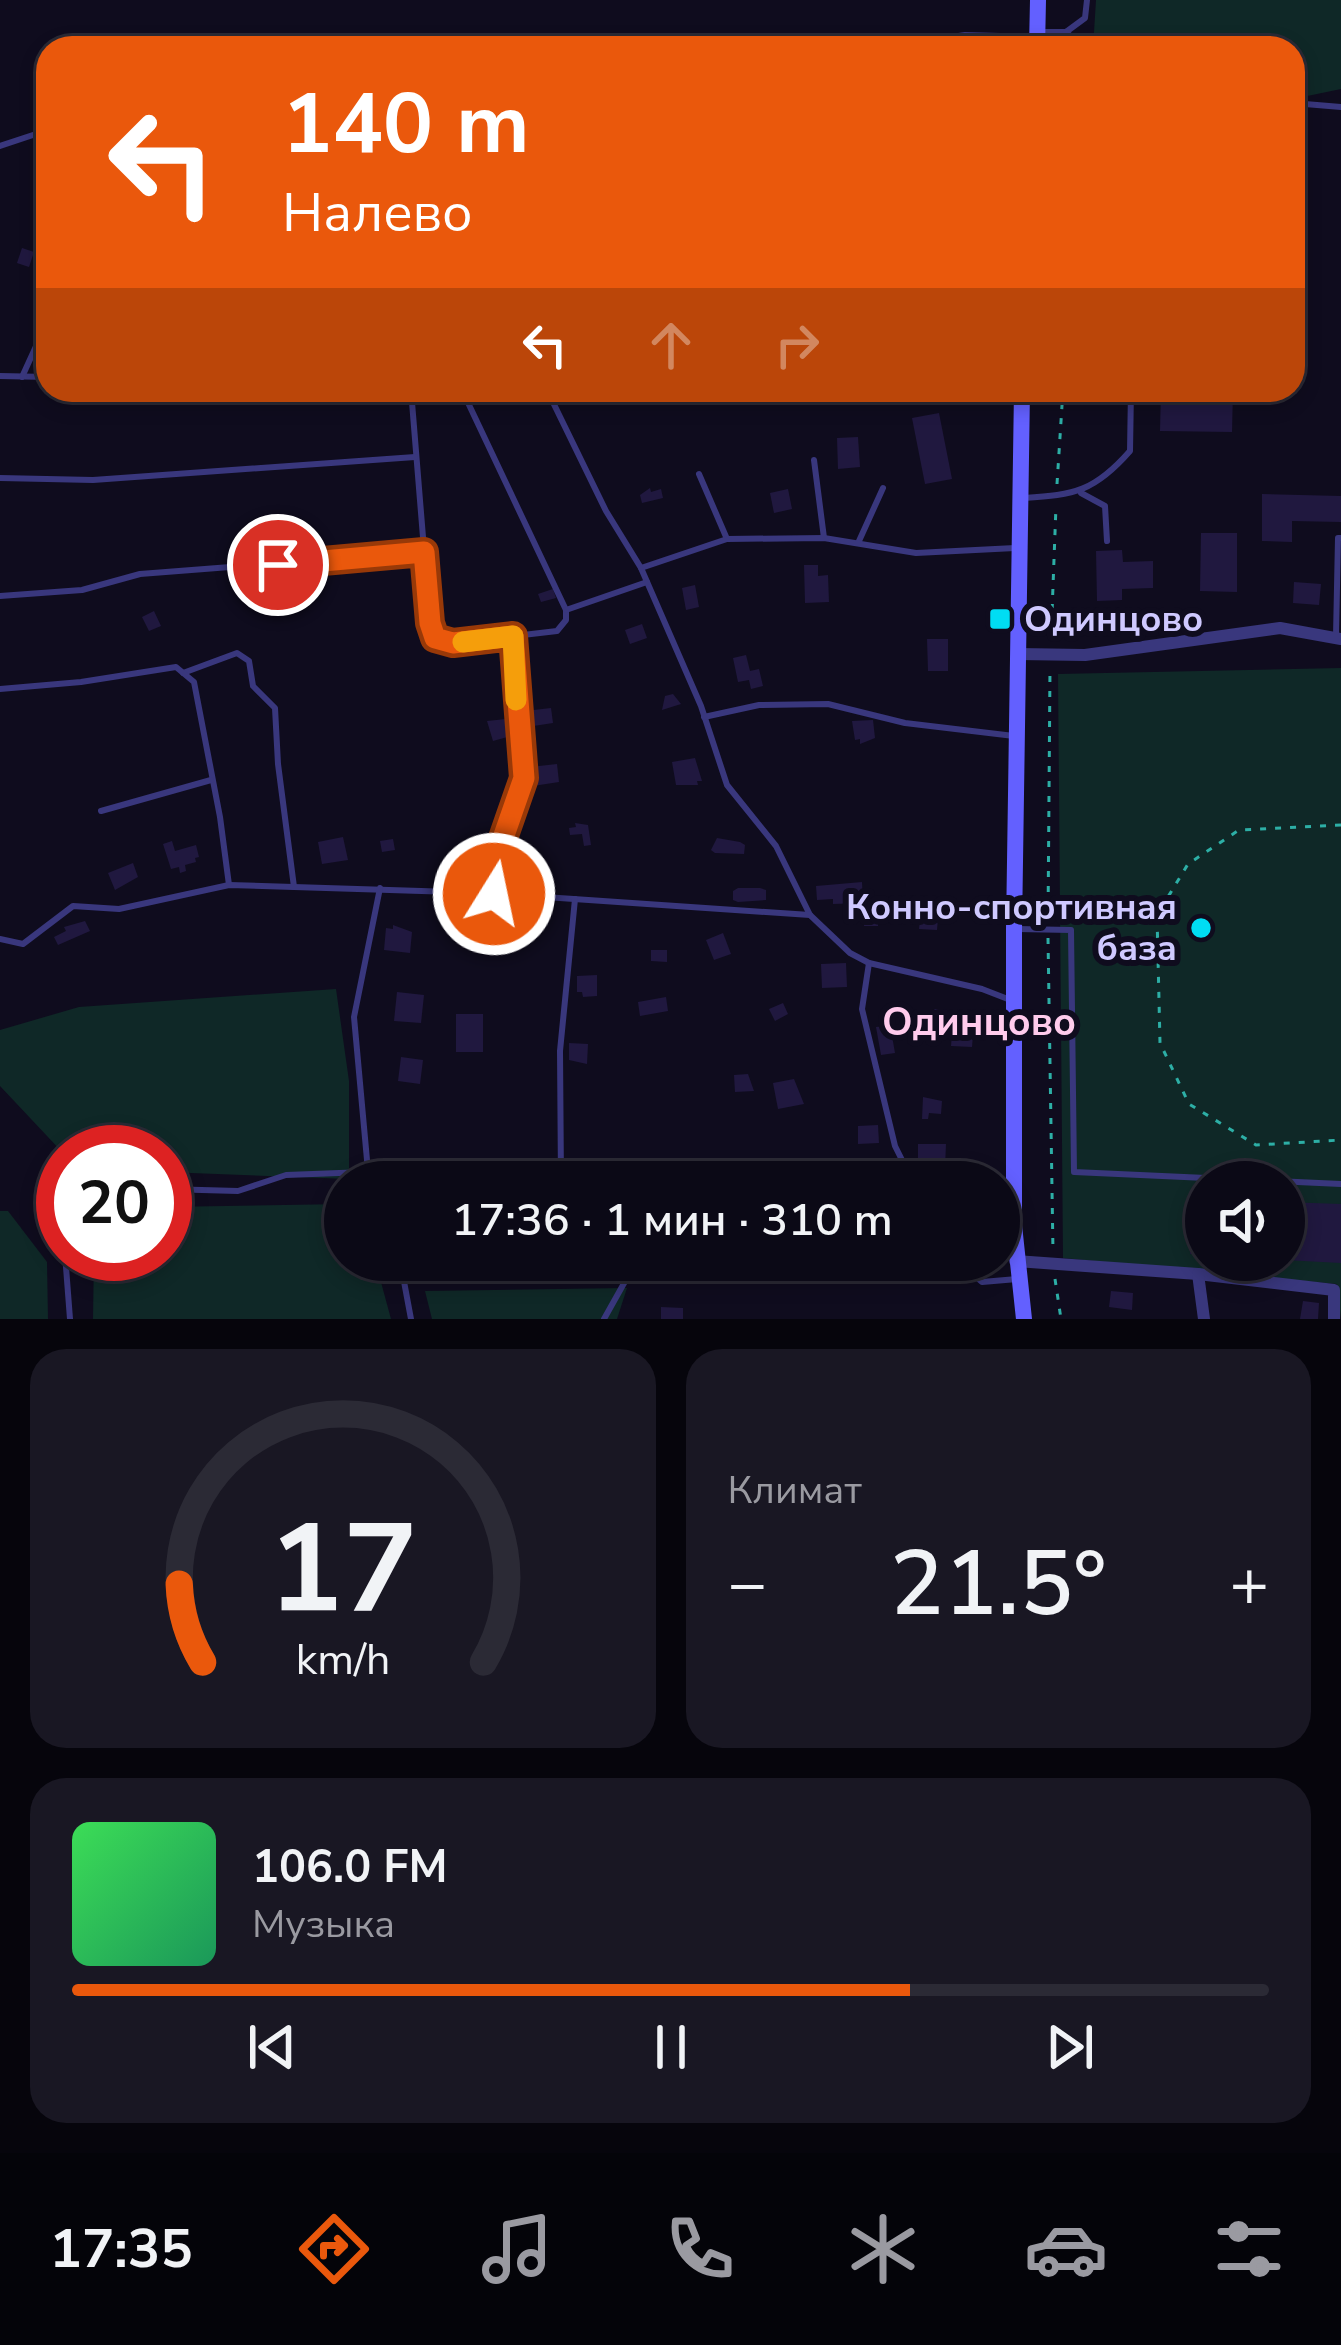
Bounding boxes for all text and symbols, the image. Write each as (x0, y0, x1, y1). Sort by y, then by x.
text: 140 m (282, 67, 530, 182)
icon: left (84, 84, 240, 240)
text: Налево (282, 176, 473, 250)
icon: left (512, 312, 578, 378)
icon: ahead (638, 312, 704, 378)
icon: right (764, 312, 830, 378)
pin (227, 514, 329, 616)
icon: arrive (245, 532, 311, 598)
place label: Одинцово (1024, 595, 1203, 644)
marker: Одинцово (987, 606, 1013, 632)
position arrow (431, 831, 557, 957)
place label: Конно-спортивная база (846, 883, 1177, 973)
marker: Конно-спортивная база (1188, 915, 1214, 941)
district label: Одинцово (882, 996, 1076, 1049)
speed limit sign: 20 (36, 1125, 192, 1281)
map controls (1185, 1161, 1305, 1281)
button: sound (1185, 1161, 1305, 1281)
text: 17:36 · 1 мин · 310 m (451, 1190, 893, 1251)
text: Климат (728, 1464, 862, 1517)
text: 17 (268, 1485, 418, 1655)
text: 21.5° (890, 1523, 1107, 1646)
text: − (728, 1539, 767, 1629)
text: + (1229, 1539, 1269, 1629)
text: km/h (295, 1630, 390, 1688)
text: 106.0 FM (252, 1837, 448, 1898)
text: Музыка (252, 1898, 395, 1951)
icon: previous (239, 2014, 305, 2080)
icon: pause (638, 2014, 704, 2080)
icon: next (1037, 2014, 1103, 2080)
icon: directions (292, 2207, 376, 2291)
icon: music (475, 2207, 559, 2291)
icon: phone (658, 2207, 742, 2291)
icon: climate (841, 2207, 925, 2291)
icon: car (1024, 2207, 1108, 2291)
icon: filters (1207, 2207, 1291, 2291)
text: 17:35 (50, 2212, 193, 2286)

